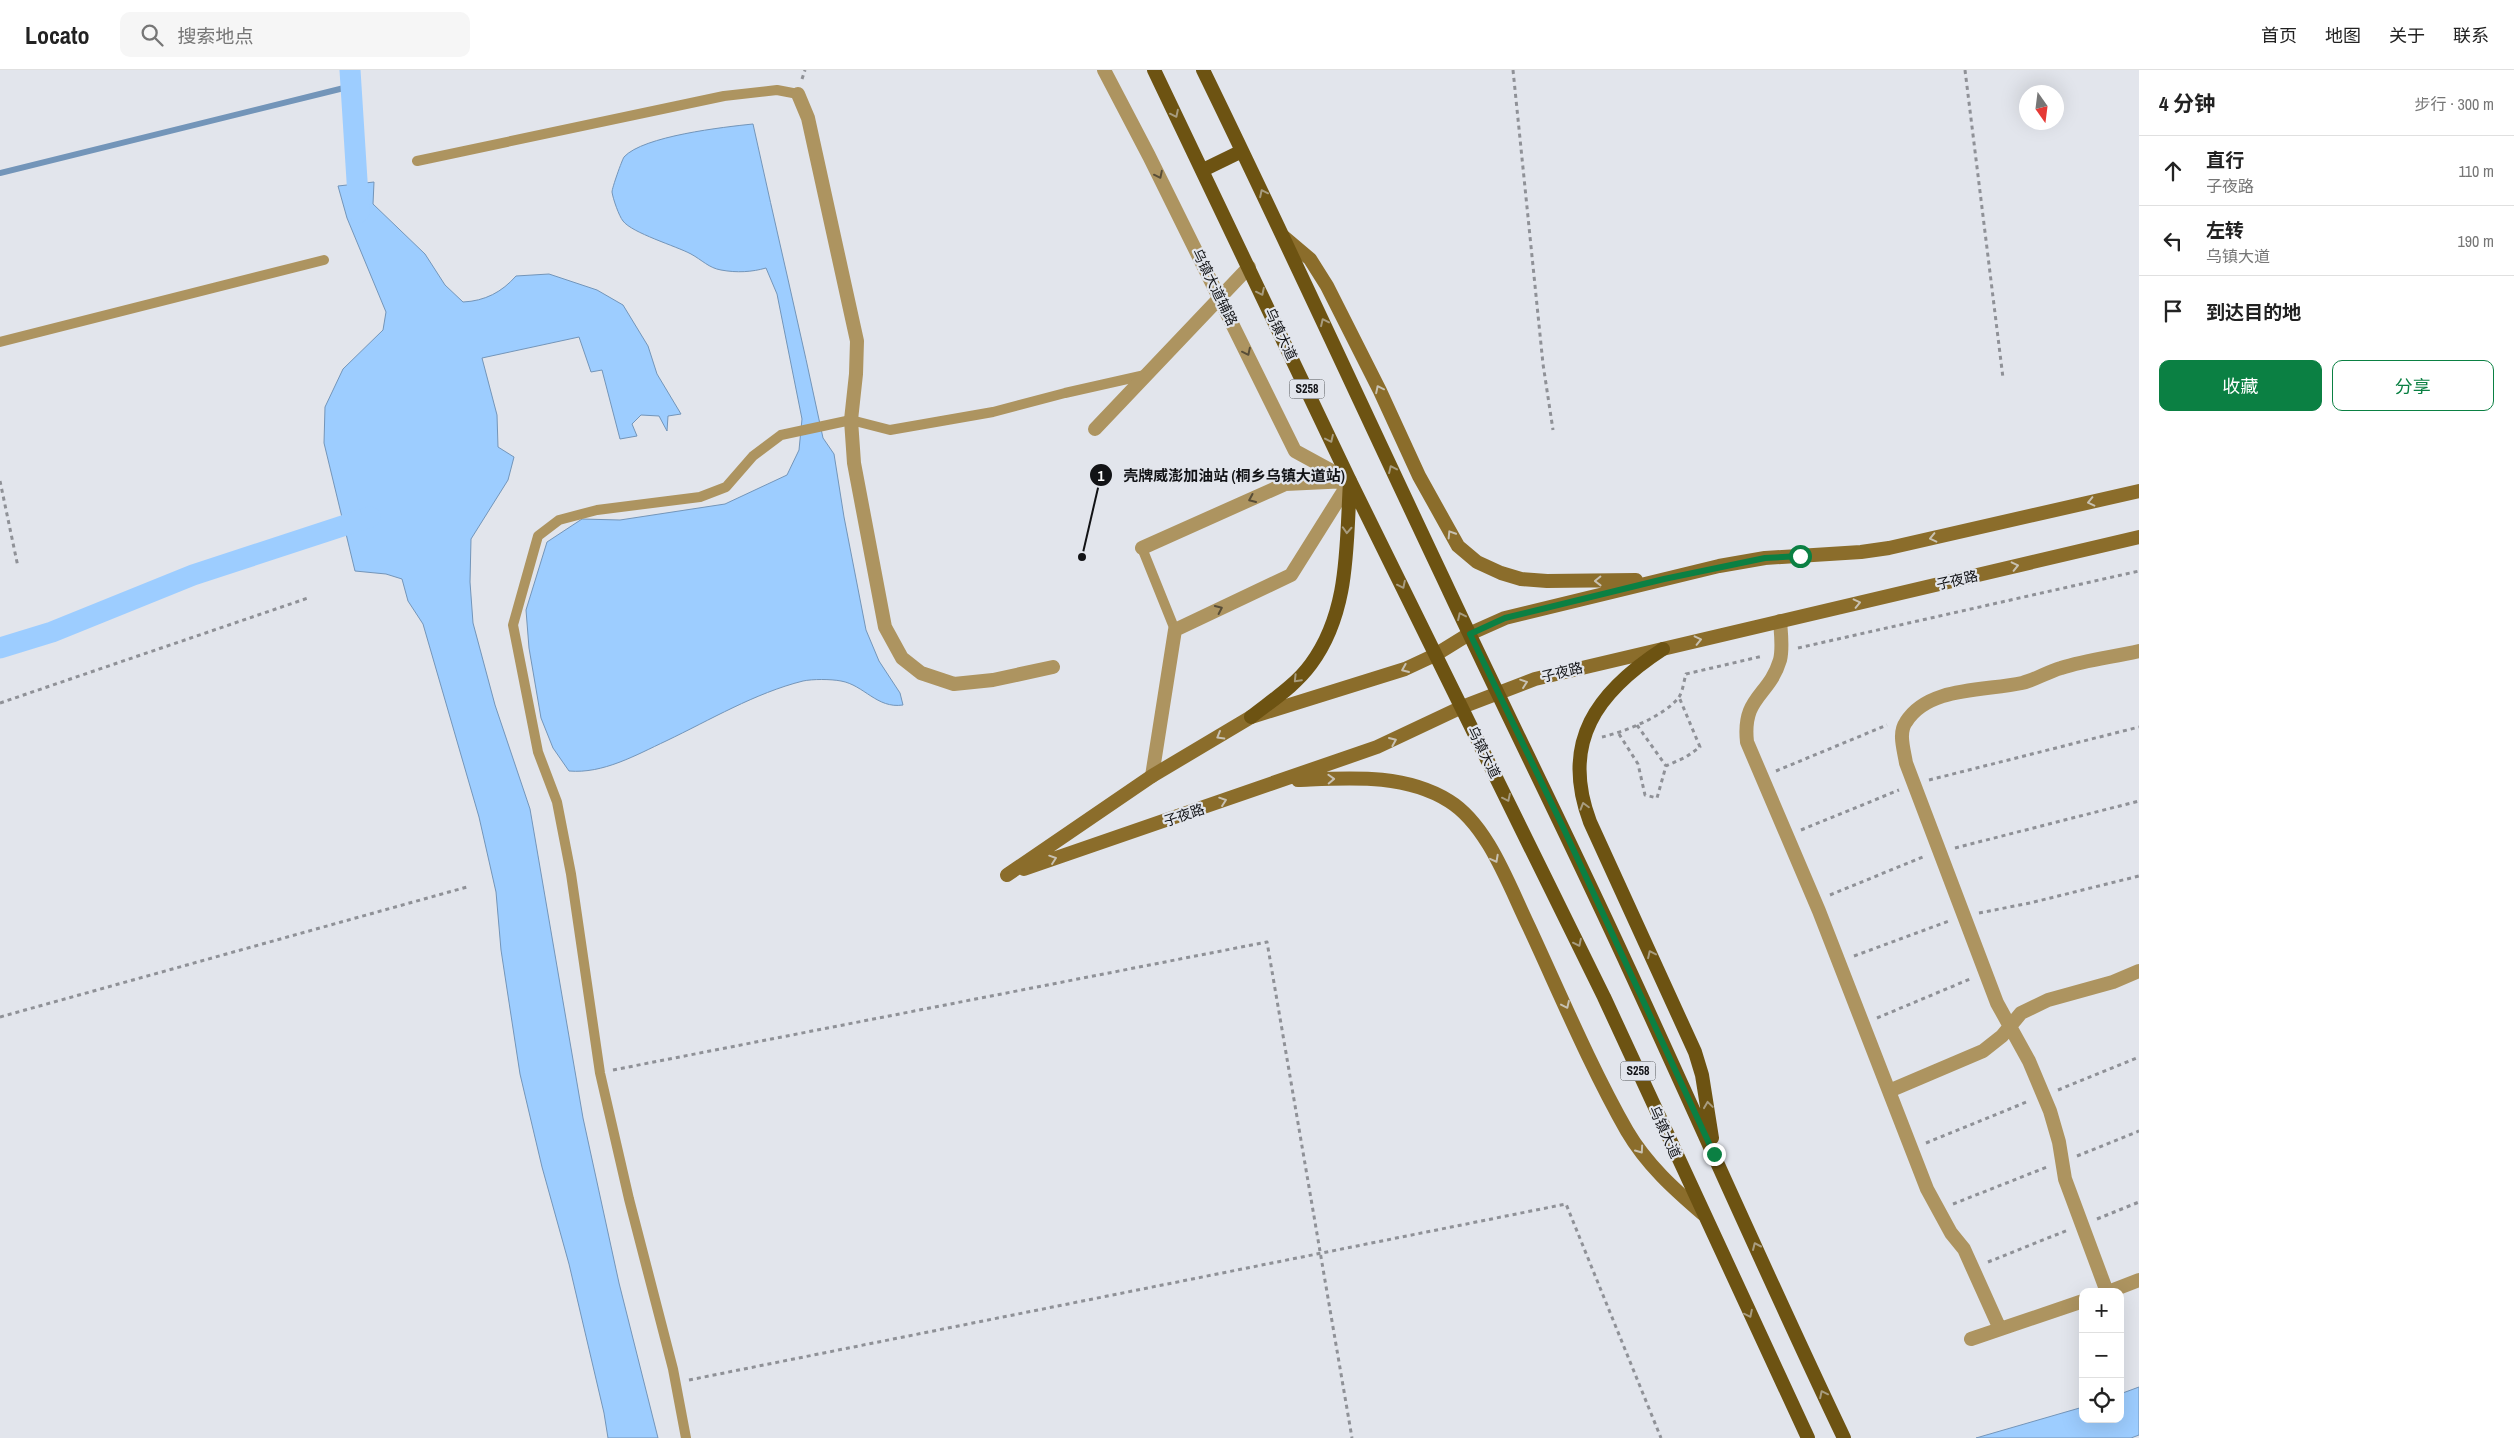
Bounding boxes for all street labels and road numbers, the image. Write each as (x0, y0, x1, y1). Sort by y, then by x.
street label: 乌镇大道辅路 (1188, 245, 1242, 329)
street label: 乌镇大道 (1261, 305, 1301, 363)
road number: S258 (1290, 380, 1324, 398)
street label: 子夜路 (1935, 567, 1979, 593)
street label: 子夜路 (1539, 658, 1585, 686)
street label: 乌镇大道 (1464, 723, 1504, 781)
street label: 子夜路 (1161, 800, 1207, 830)
road number: S258 (1620, 1061, 1656, 1080)
street label: 乌镇大道 (1645, 1103, 1685, 1161)

